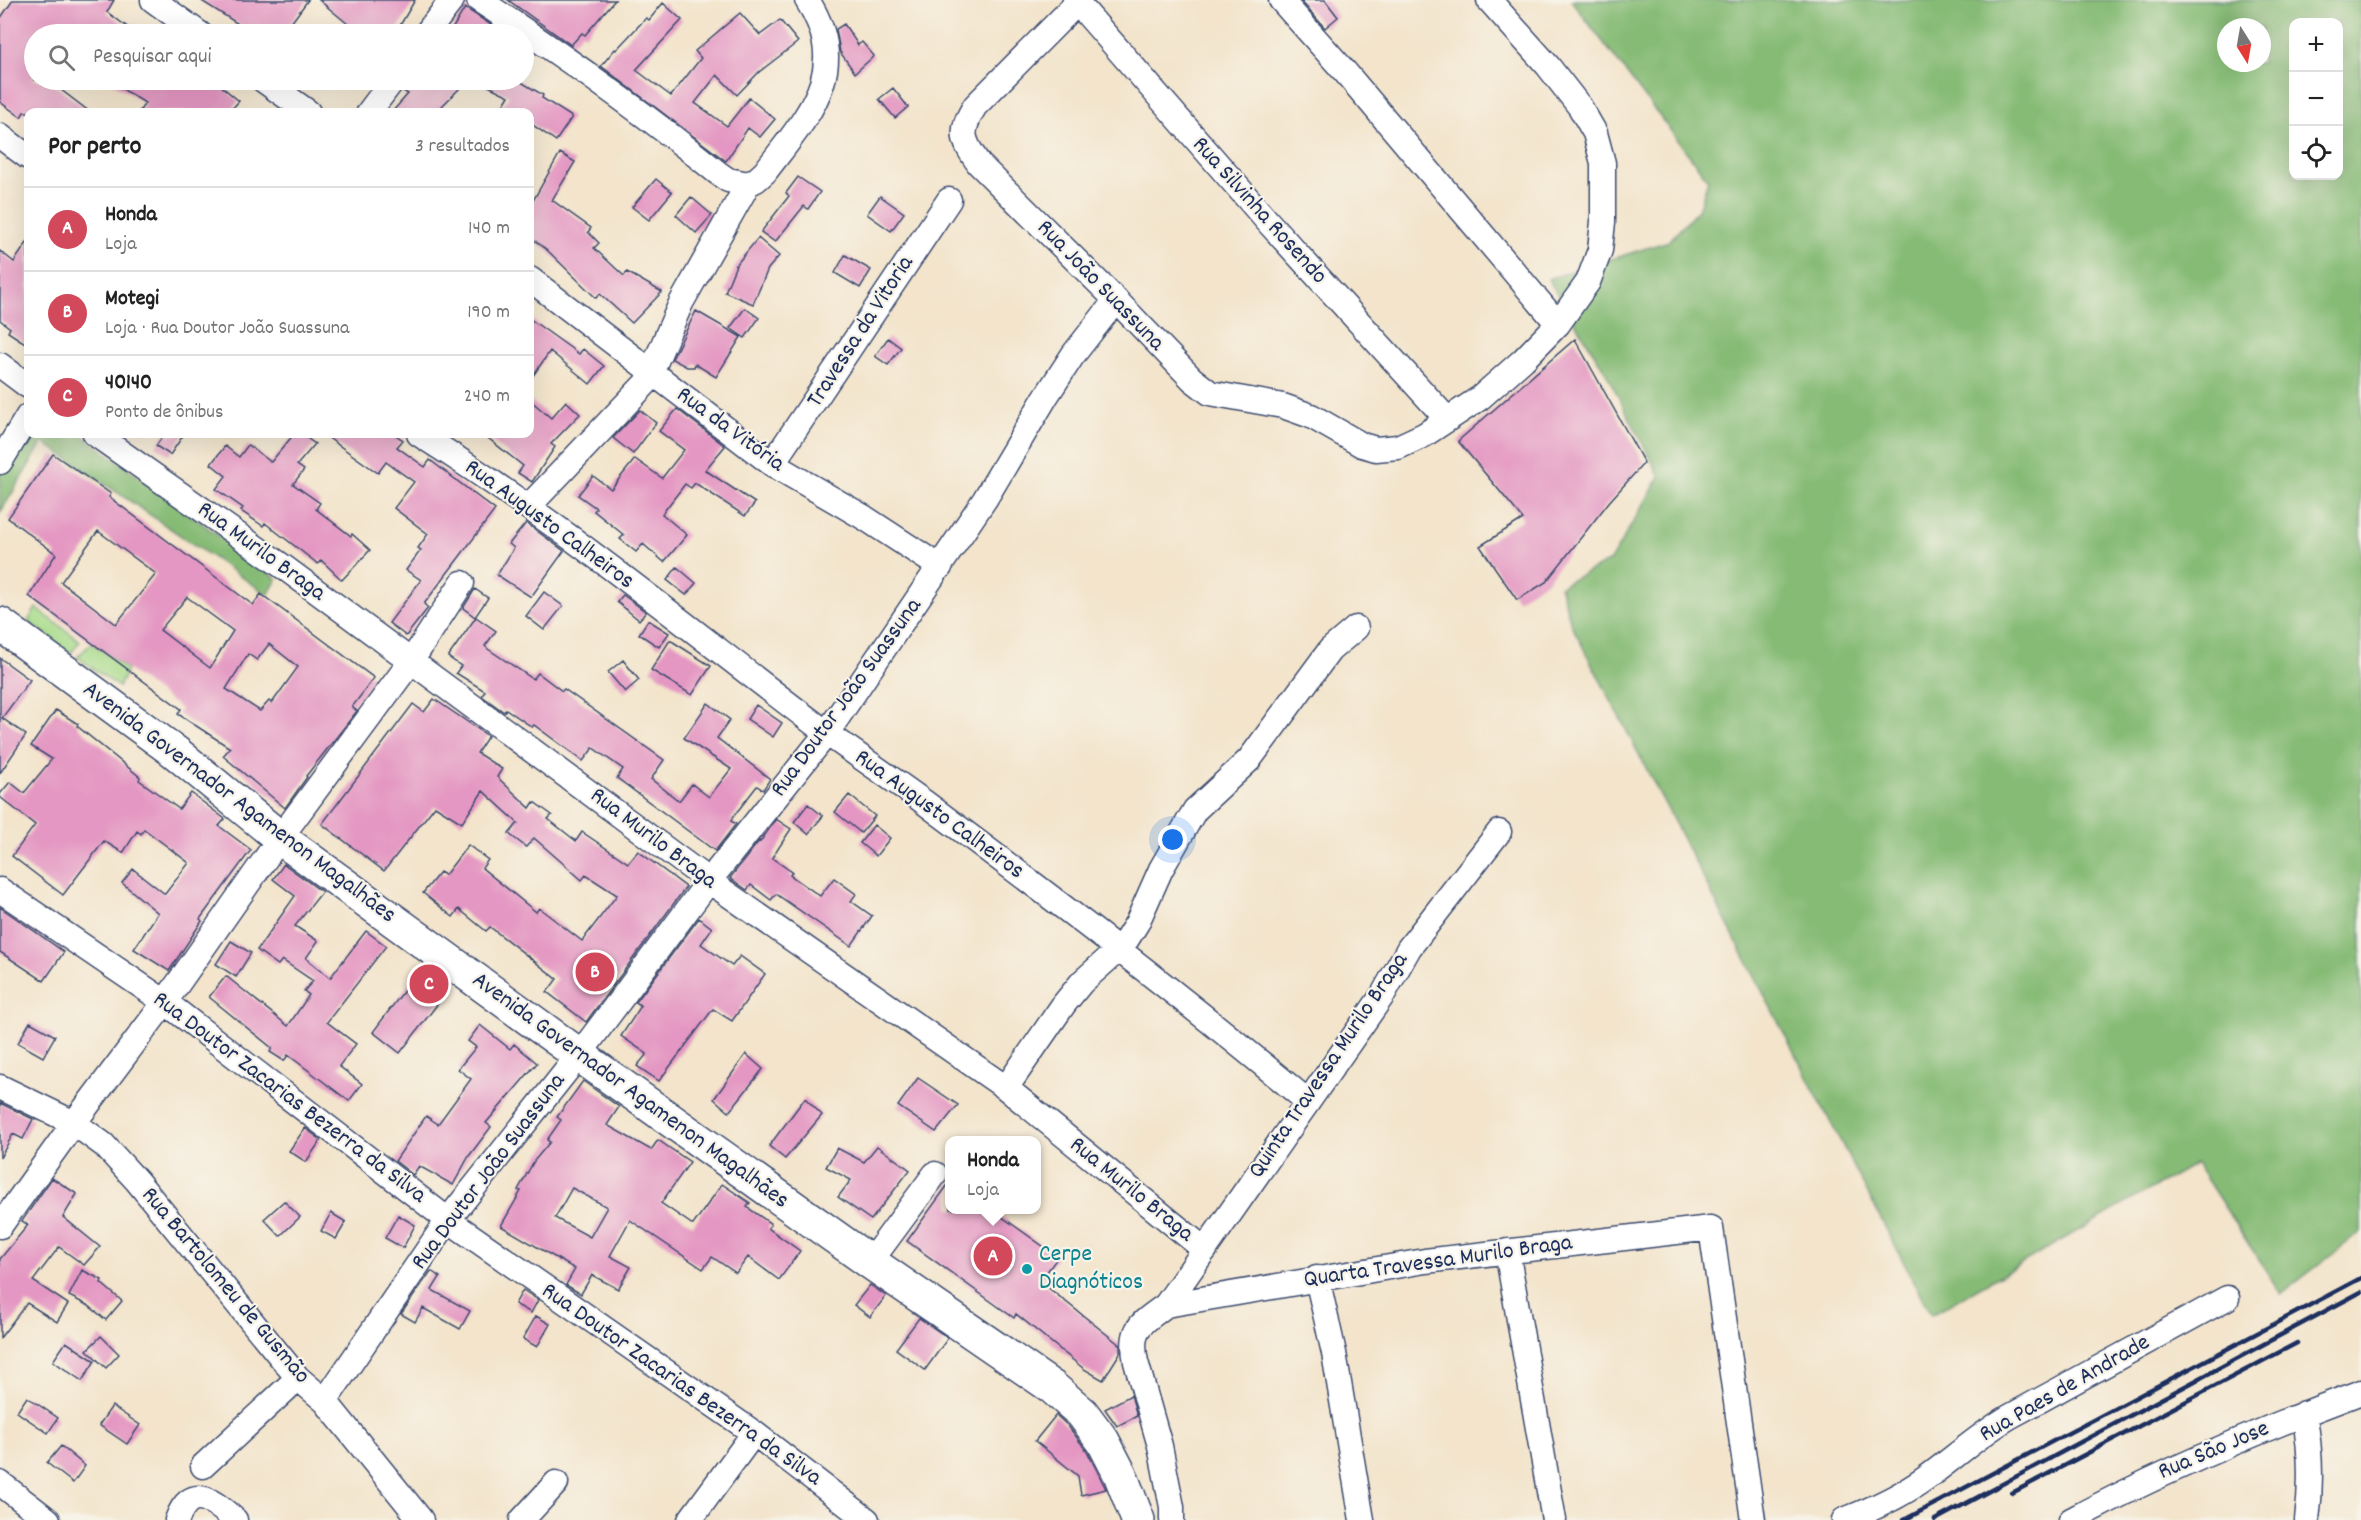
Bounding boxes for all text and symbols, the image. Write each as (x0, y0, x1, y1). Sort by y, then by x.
north arrow (2217, 18, 2271, 72)
map controls (2289, 18, 2343, 180)
button: + (2289, 18, 2343, 72)
search box (24, 24, 534, 90)
icon: search (45, 41, 78, 74)
text: Pesquisar aqui (93, 42, 212, 73)
button: − (2289, 72, 2343, 126)
button: locate (2289, 126, 2343, 180)
text: Por perto (48, 129, 141, 166)
street label: Rua Silvinha Rosendo (1183, 129, 1335, 293)
text: 3 resultados (415, 133, 510, 161)
text: Honda (105, 200, 157, 231)
street label: Rua João Suassuna (1028, 213, 1172, 360)
text: A (62, 215, 73, 243)
text: 140 m (468, 215, 510, 243)
text: Loja (105, 231, 137, 259)
street label: Travessa da Vitoria (799, 249, 923, 415)
text: Motegi (105, 284, 159, 315)
text: B (63, 299, 72, 327)
text: 190 m (467, 299, 510, 327)
text: Loja · Rua Doutor João Suassuna (105, 315, 349, 343)
text: 40140 (105, 368, 152, 399)
street label: Rua da Vitória (669, 379, 792, 481)
text: C (63, 383, 72, 411)
text: 240 m (464, 383, 510, 411)
text: Ponto de ônibus (105, 399, 223, 427)
street label: Rua Augusto Calheiros (457, 452, 641, 598)
street label: Rua Murilo Braga (190, 494, 333, 611)
street label: Rua Doutor João Suassuna (763, 591, 931, 805)
street label: Avenida Governador Agamenon Magalhães (75, 674, 403, 932)
street label: Rua Augusto Calheiros (847, 742, 1031, 888)
street label: Rua Murilo Braga (582, 780, 724, 899)
your location (1158, 825, 1187, 854)
street label: Quinta Travessa Murilo Braga (1241, 946, 1418, 1186)
pin: B (576, 950, 614, 994)
pin: C (410, 962, 448, 1006)
street label: Avenida Governador Agamenon Magalhães (464, 964, 796, 1218)
street label: Rua Doutor Zacarias Bezerra da Silva (145, 984, 434, 1213)
street label: Rua Doutor João Suassuna (404, 1066, 575, 1278)
street label: Rua Murilo Braga (1061, 1129, 1201, 1251)
popup (945, 1136, 1041, 1214)
text: Honda (967, 1146, 1019, 1177)
text: Loja (967, 1177, 999, 1205)
street label: Rua Bartolomeu de Gusmão (132, 1180, 318, 1392)
street label: Quarta Travessa Murilo Braga (1302, 1226, 1575, 1298)
pin: A (974, 1234, 1012, 1278)
place label: Cerpe Diagnóticos (1039, 1238, 1143, 1300)
marker: Cerpe Diagnóticos (1020, 1262, 1034, 1276)
street label: Rua Doutor Zacarias Bezerra da Silva (534, 1275, 829, 1495)
street label: Rua Paes de Andrade (1973, 1326, 2157, 1452)
street label: Rua São Jose (2153, 1412, 2275, 1490)

